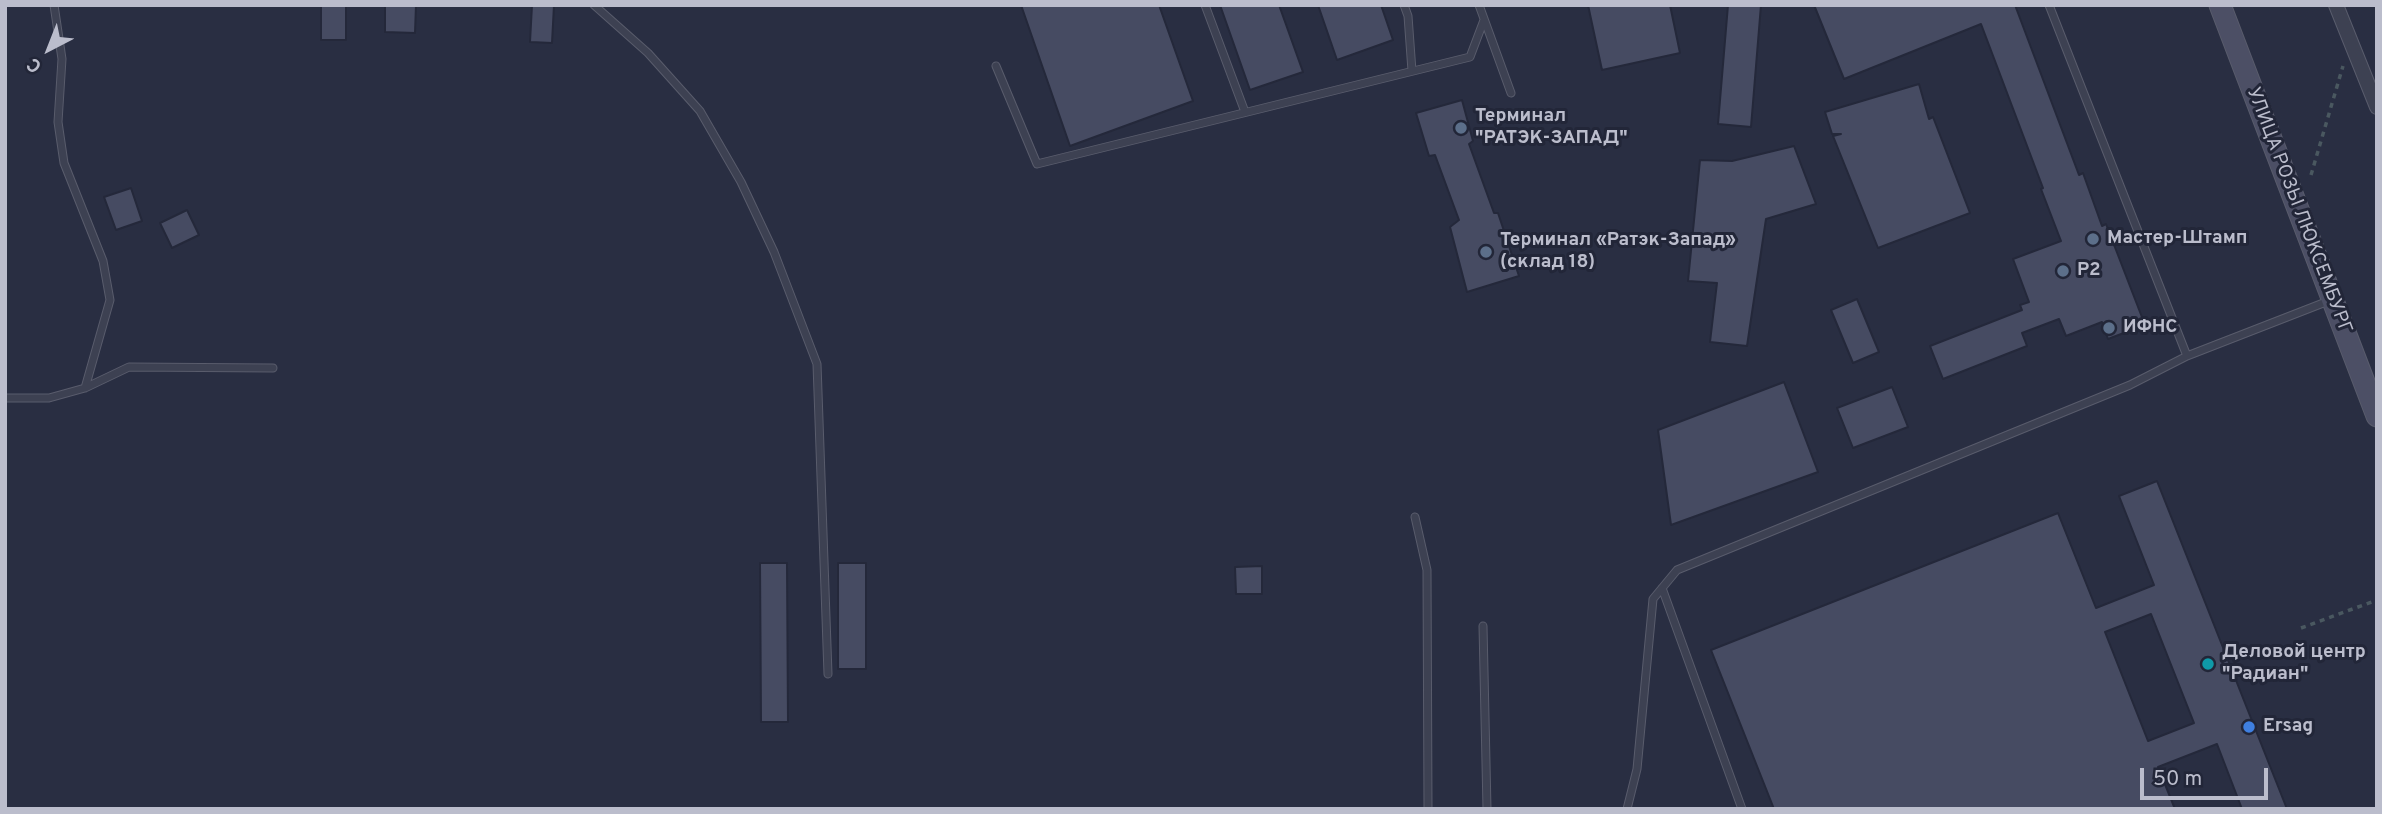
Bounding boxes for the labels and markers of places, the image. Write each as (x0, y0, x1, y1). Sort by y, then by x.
place label: Терминал "РАТЭК-ЗАПАД" (1475, 106, 1628, 150)
marker: Терминал "РАТЭК-ЗАПАД" (1453, 120, 1469, 136)
place label: Мастер-Штамп (2107, 228, 2248, 250)
place label: Терминал «Ратэк-Запад» (склад 18) (1500, 230, 1736, 274)
marker: Мастер-Штамп (2085, 231, 2101, 247)
marker: Терминал «Ратэк-Запад» (склад 18) (1478, 244, 1494, 260)
place label: Р2 (2077, 260, 2101, 282)
marker: Р2 (2055, 263, 2071, 279)
place label: ИФНС (2123, 317, 2177, 339)
marker: ИФНС (2101, 320, 2117, 336)
place label: Деловой центр "Радиан" (2222, 642, 2366, 686)
marker: Деловой центр "Радиан" (2200, 656, 2216, 672)
place label: Ersag (2263, 716, 2313, 738)
marker: Ersag (2241, 719, 2257, 735)

